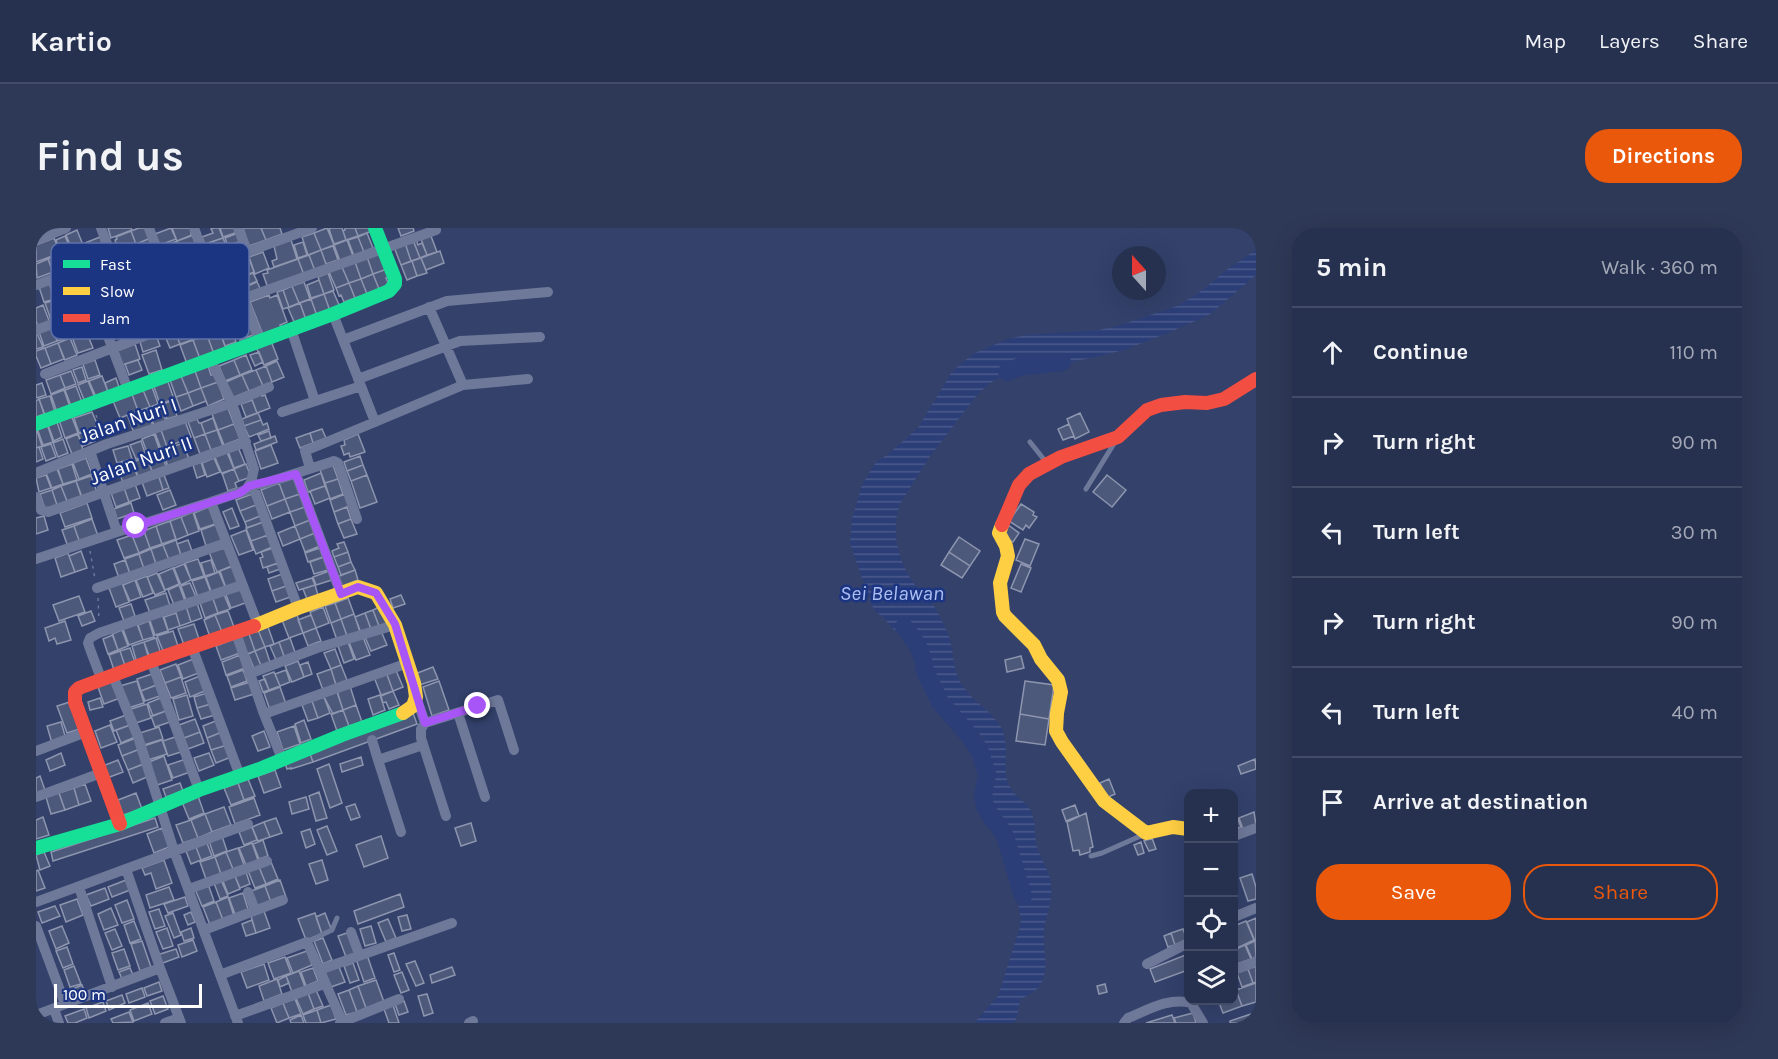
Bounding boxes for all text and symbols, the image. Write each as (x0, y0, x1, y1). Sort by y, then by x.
text: Kartio (30, 25, 112, 58)
text: Map (1524, 29, 1566, 53)
text: Layers (1599, 29, 1660, 53)
text: Share (1693, 29, 1748, 53)
button: Directions (1585, 129, 1742, 183)
text: Find us (36, 131, 184, 181)
legend (51, 243, 249, 339)
north arrow (1112, 246, 1166, 300)
text: 5 min (1316, 252, 1387, 283)
text: Fast (100, 255, 131, 274)
text: Walk · 360 m (1601, 256, 1718, 279)
text: Slow (100, 282, 135, 301)
text: Jam (100, 309, 130, 328)
icon: ahead (1316, 336, 1349, 369)
text: Continue (1373, 339, 1468, 365)
text: 110 m (1669, 341, 1718, 364)
street label: Jalan Nuri I (76, 393, 180, 448)
icon: right (1316, 426, 1349, 459)
text: Turn right (1373, 429, 1476, 455)
street label: Jalan Nuri II (87, 431, 196, 490)
text: 90 m (1671, 431, 1718, 454)
route start (122, 512, 148, 538)
icon: left (1316, 516, 1349, 549)
text: Turn left (1373, 519, 1460, 545)
text: 30 m (1671, 521, 1718, 544)
water label: Sei Belawan (840, 581, 944, 605)
icon: right (1316, 606, 1349, 639)
text: Turn right (1373, 609, 1476, 635)
text: 90 m (1671, 611, 1718, 634)
route end (464, 692, 490, 718)
icon: left (1316, 696, 1349, 729)
text: Turn left (1373, 699, 1460, 725)
text: 40 m (1672, 701, 1718, 724)
icon: arrive (1316, 786, 1349, 819)
map controls (1184, 789, 1238, 1005)
button: + (1184, 789, 1238, 843)
text: Arrive at destination (1373, 789, 1588, 815)
button: − (1184, 843, 1238, 897)
button: Save (1316, 864, 1511, 920)
button: Share (1523, 864, 1718, 920)
button: locate (1184, 897, 1238, 951)
button: layers (1184, 951, 1238, 1005)
scale bar (54, 981, 202, 1008)
text: 100 m (63, 985, 106, 1004)

